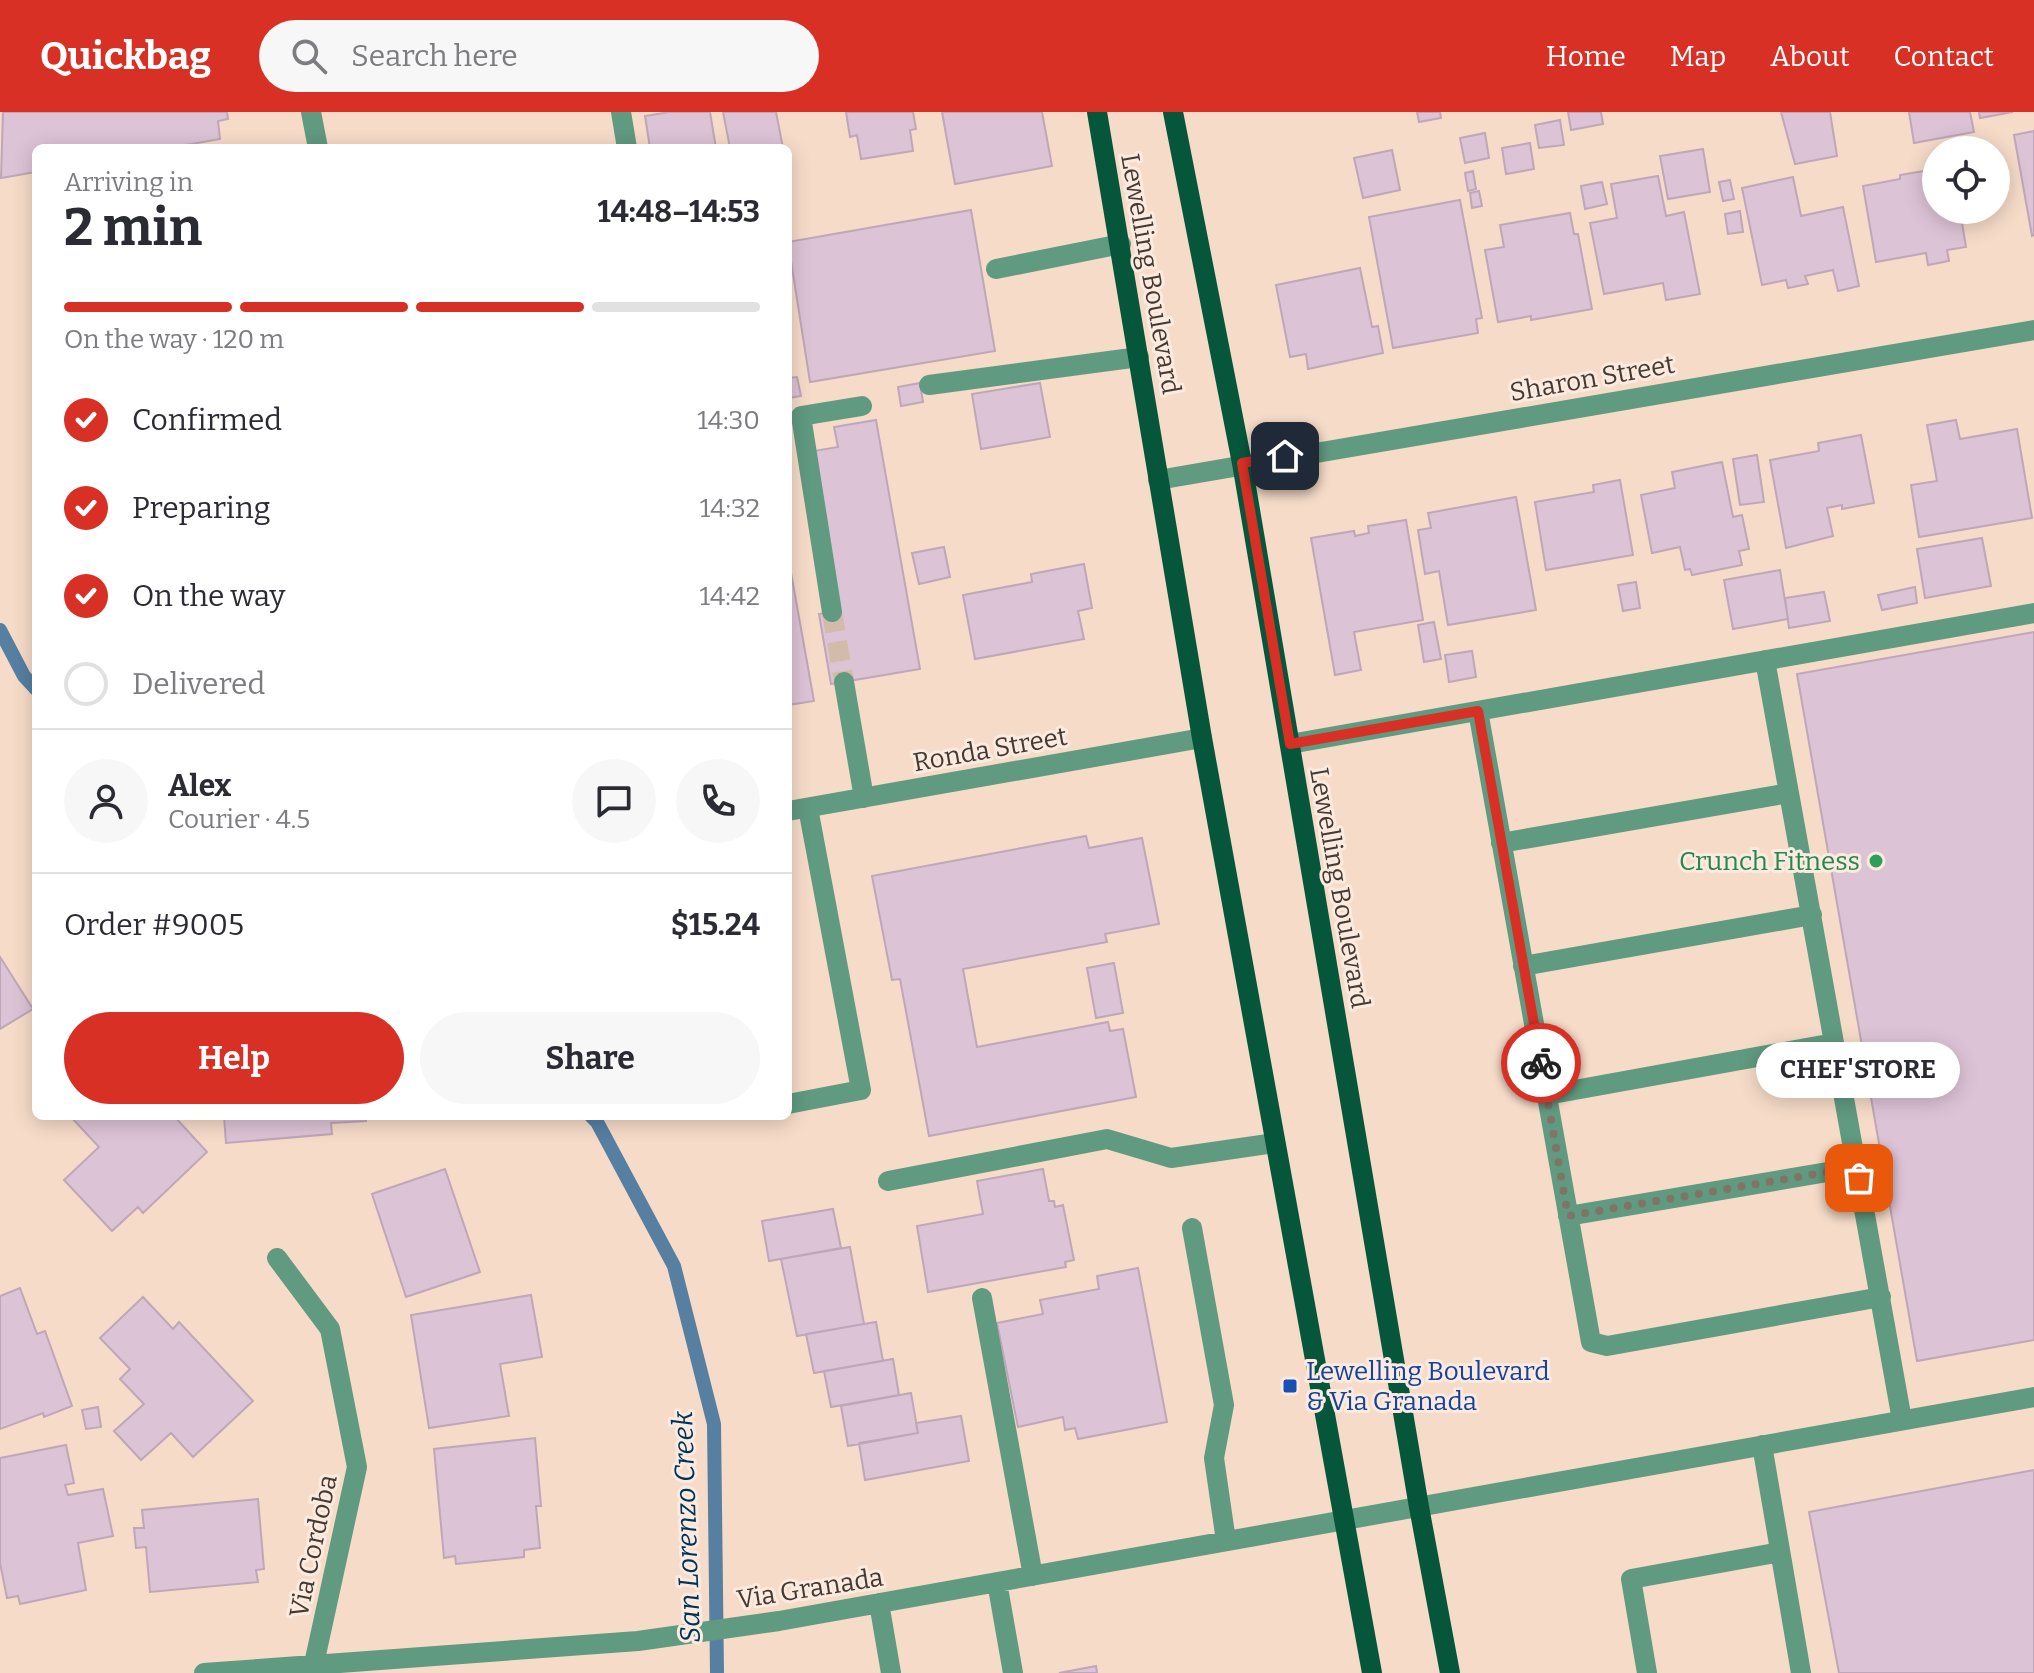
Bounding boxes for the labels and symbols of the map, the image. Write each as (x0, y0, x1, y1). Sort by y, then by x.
street label: Lewelling Boulevard (1114, 151, 1187, 397)
street label: Sharon Street (1507, 349, 1678, 408)
pin (1251, 422, 1319, 490)
street label: Ronda Street (911, 721, 1070, 778)
street label: Lewelling Boulevard (1303, 765, 1376, 1011)
place label: Crunch Fitness (1679, 846, 1860, 877)
marker: Crunch Fitness (1867, 852, 1885, 870)
courier (1501, 1023, 1581, 1103)
callout: CHEF'STORE (1757, 1042, 1961, 1098)
pin (1825, 1144, 1893, 1212)
place label: Lewelling Boulevard & Via Granada (1306, 1356, 1550, 1417)
marker: Lewelling Boulevard & Via Granada (1281, 1377, 1299, 1395)
water label: San Lorenzo Creek (666, 1410, 707, 1643)
street label: Via Cordoba (283, 1472, 344, 1620)
street label: Via Granada (735, 1562, 885, 1615)

